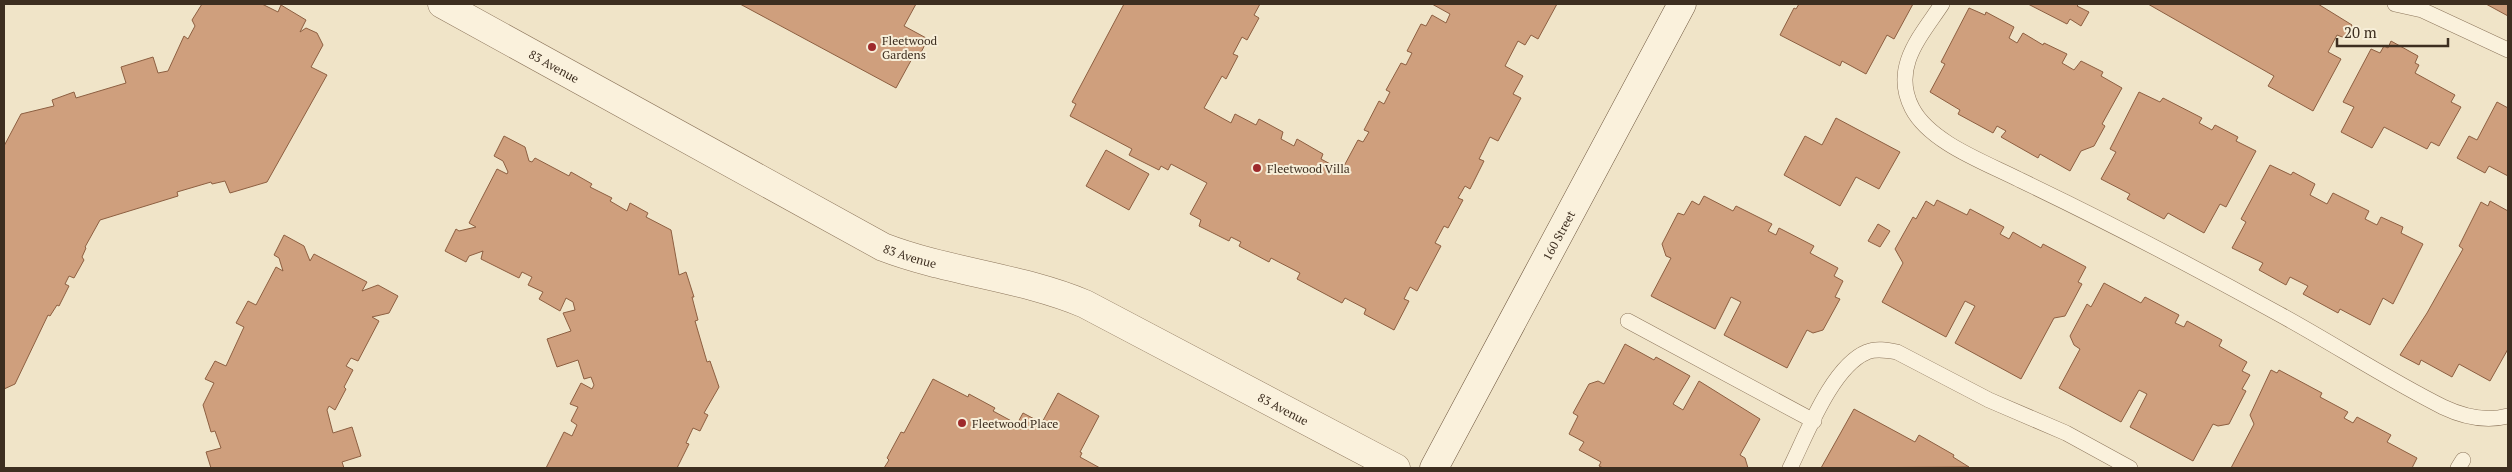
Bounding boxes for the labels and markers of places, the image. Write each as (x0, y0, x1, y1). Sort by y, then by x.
place label: Fleetwood Gardens (882, 33, 938, 62)
marker: Fleetwood Gardens (866, 41, 878, 53)
place label: Fleetwood Villa (1267, 161, 1350, 176)
marker: Fleetwood Villa (1251, 162, 1263, 174)
place label: Fleetwood Place (972, 416, 1058, 431)
marker: Fleetwood Place (956, 417, 968, 429)

